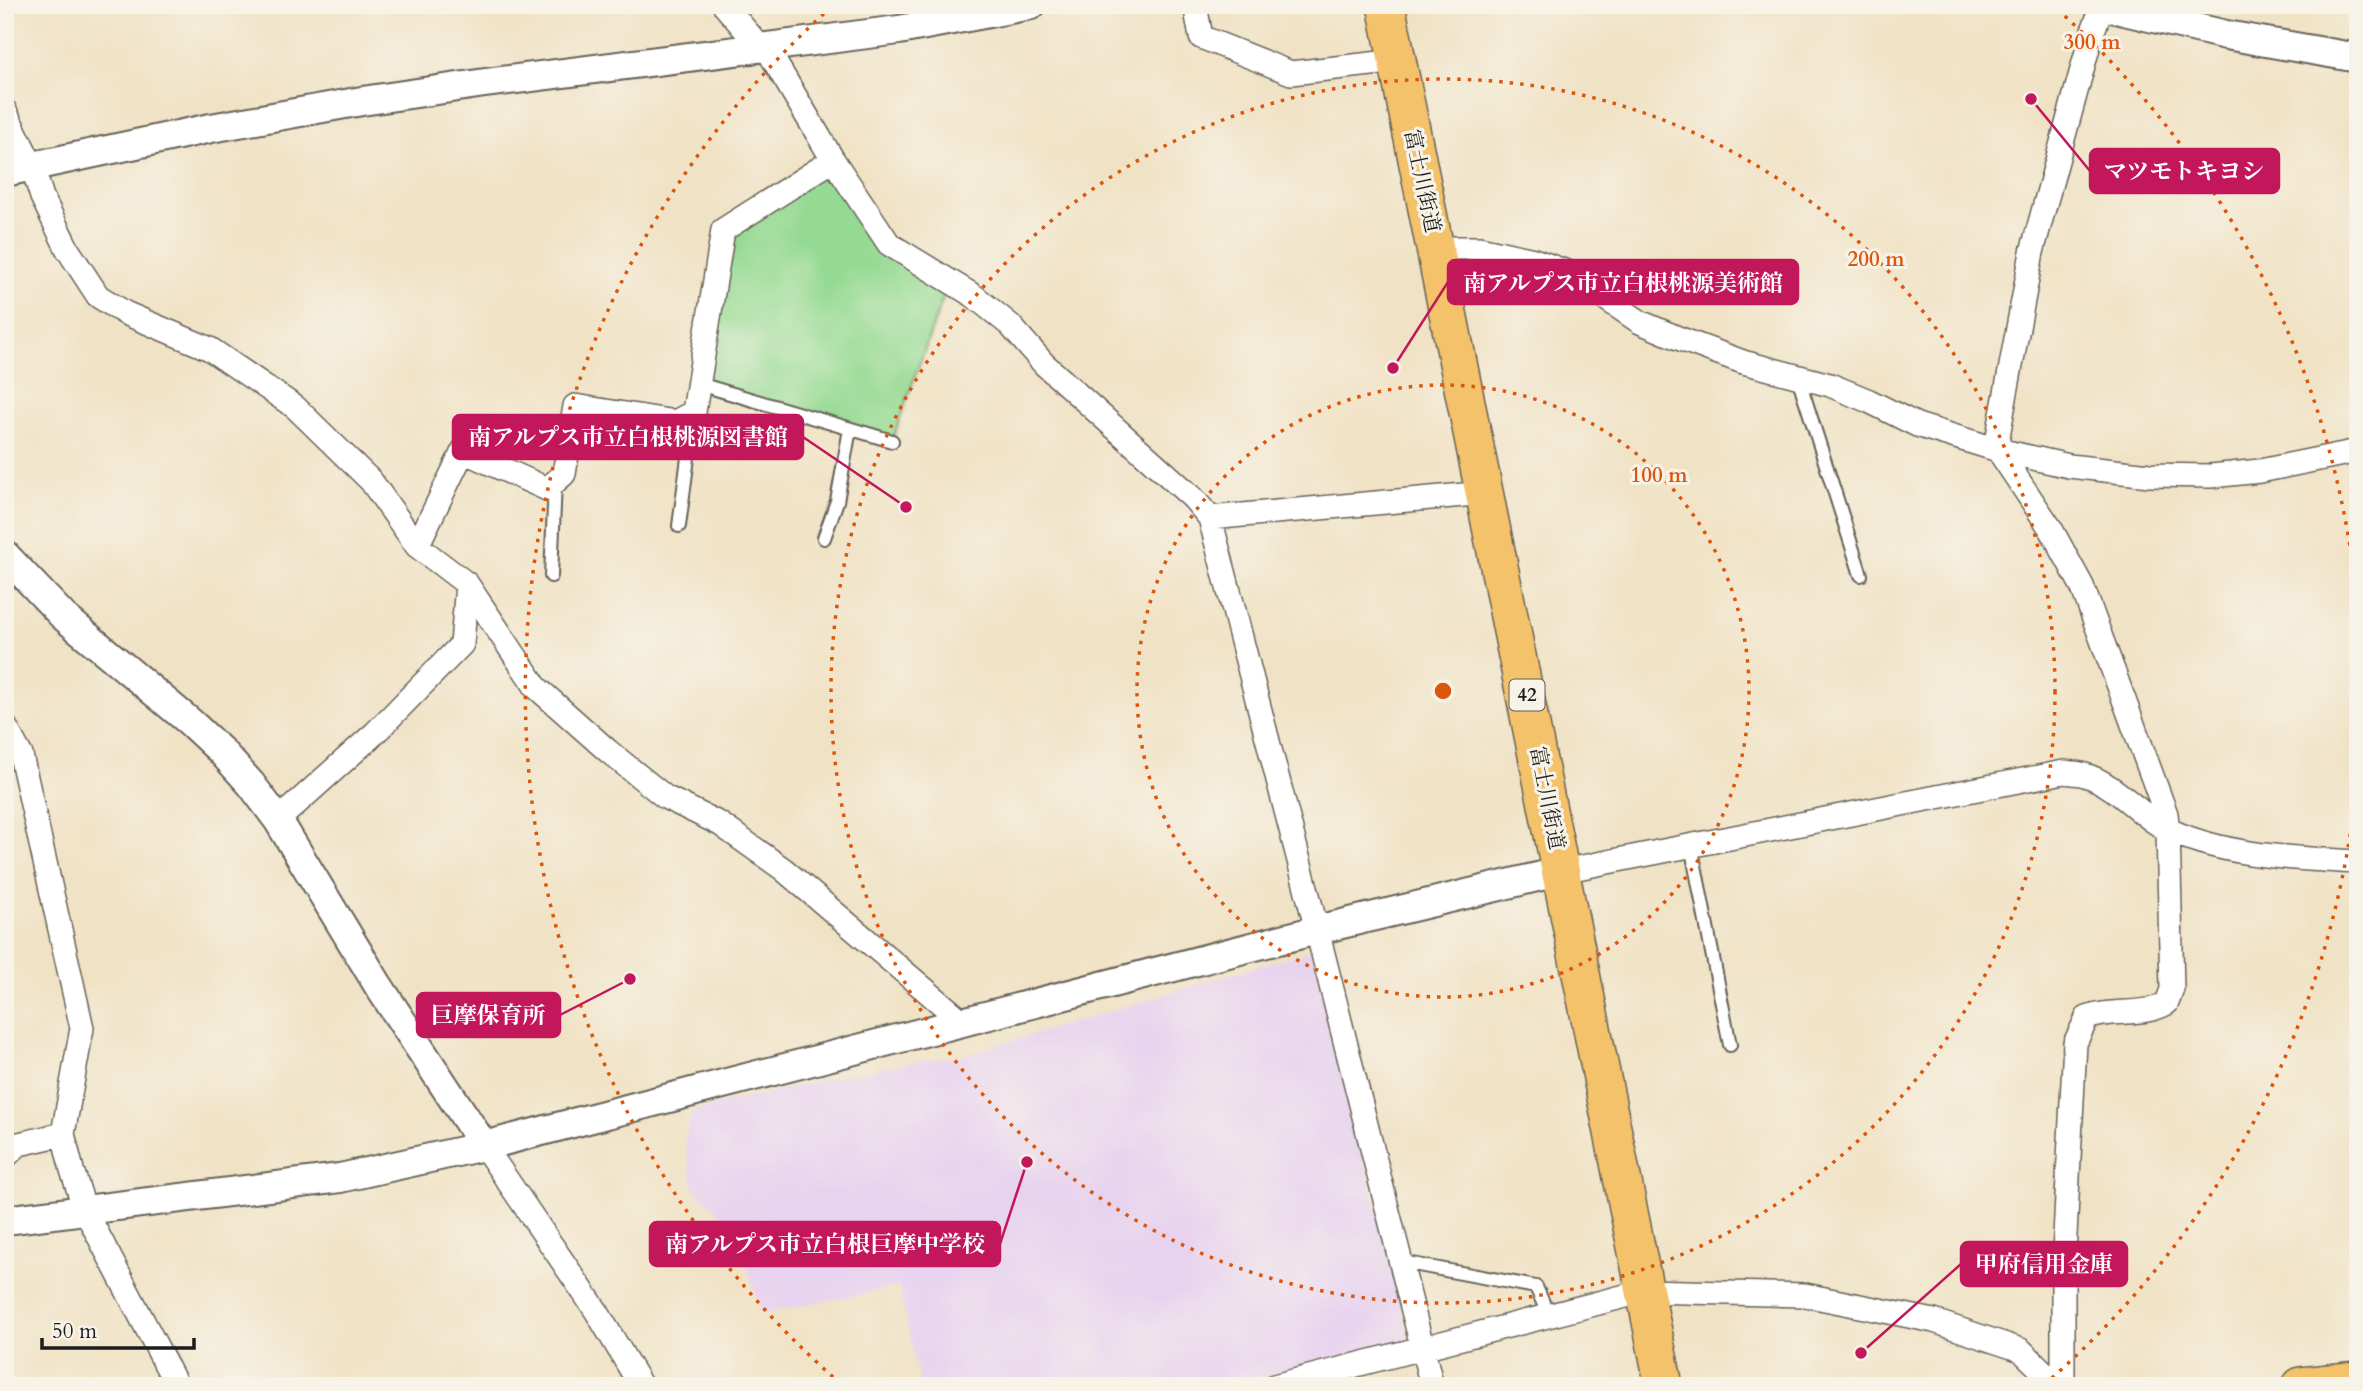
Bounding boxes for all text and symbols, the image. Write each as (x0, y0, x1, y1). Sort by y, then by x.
text: 300 m (2063, 28, 2121, 57)
street label: 富士川街道 (1397, 127, 1447, 235)
callout: マツモトキヨシ (2090, 149, 2279, 193)
text: マツモトキヨシ (2104, 156, 2264, 187)
text: 200 m (1847, 245, 1905, 274)
callout: 南アルプス市立白根桃源美術館 (1448, 260, 1798, 304)
text: 南アルプス市立白根桃源美術館 (1463, 268, 1783, 299)
callout: 南アルプス市立白根桃源図書館 (453, 415, 803, 459)
text: 南アルプス市立白根桃源図書館 (468, 422, 788, 453)
text: 100 m (1630, 461, 1688, 490)
centre of rings (1431, 679, 1455, 703)
road number: 42 (1510, 680, 1544, 710)
street label: 富士川街道 (1523, 744, 1571, 852)
callout: 巨摩保育所 (417, 993, 560, 1037)
text: 巨摩保育所 (431, 1000, 546, 1031)
callout: 南アルプス市立白根巨摩中学校 (650, 1222, 1000, 1266)
text: 南アルプス市立白根巨摩中学校 (665, 1229, 985, 1260)
callout: 甲府信用金庫 (1961, 1242, 2127, 1286)
text: 甲府信用金庫 (1975, 1249, 2113, 1280)
scale bar (42, 1307, 194, 1351)
text: 50 m (52, 1317, 97, 1346)

